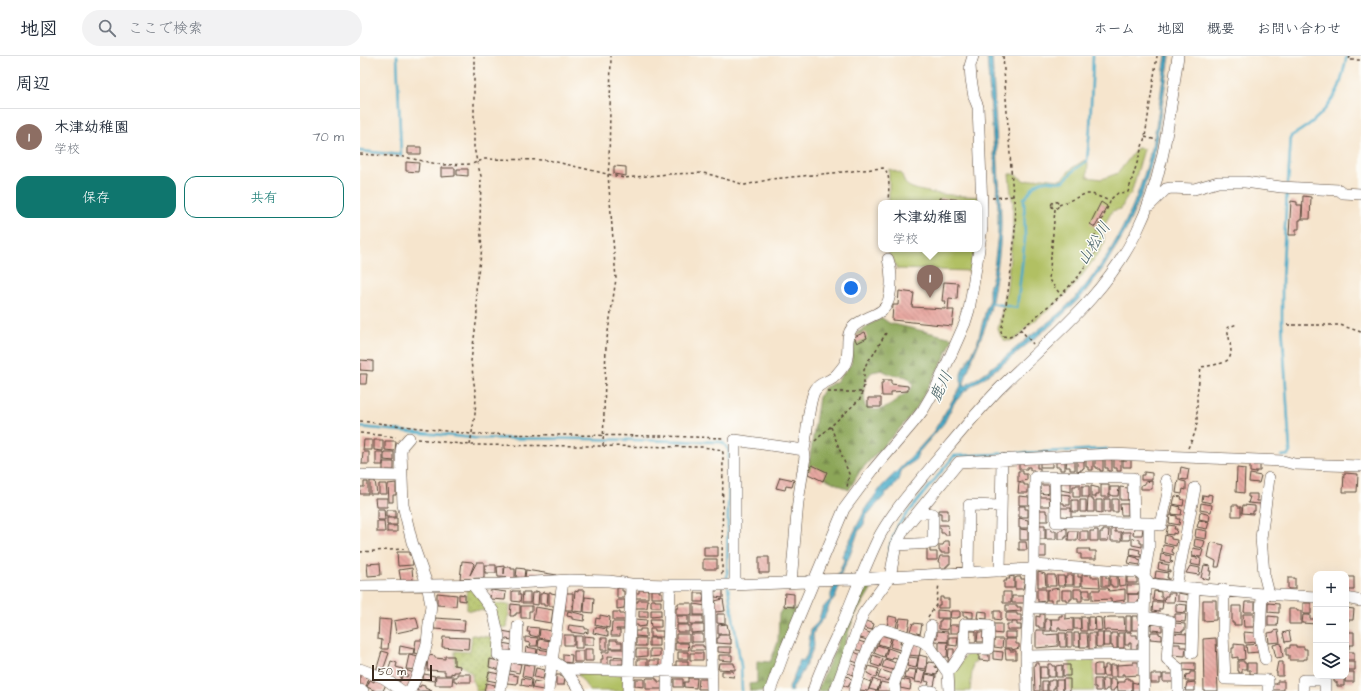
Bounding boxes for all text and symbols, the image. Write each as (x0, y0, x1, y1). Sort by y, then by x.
search box (82, 10, 362, 46)
text: 地図 (20, 16, 58, 43)
icon: search (96, 17, 118, 39)
text: ここで検索 (128, 18, 203, 39)
text: ホーム (1094, 19, 1135, 39)
text: 地図 (1157, 19, 1185, 39)
text: 概要 (1207, 19, 1235, 39)
text: お問い合わせ (1257, 19, 1341, 39)
text: 周辺 (16, 72, 50, 96)
text: 木津幼稚園 (54, 117, 129, 138)
text: 1 (28, 128, 30, 146)
text: 70 m (312, 128, 344, 146)
text: 学校 (54, 140, 80, 158)
button: 保存 (16, 176, 176, 218)
button: 共有 (184, 176, 344, 218)
popup (878, 200, 982, 252)
text: 木津幼稚園 (892, 207, 968, 228)
water label: 山松川 (1072, 217, 1116, 270)
text: 学校 (892, 230, 919, 248)
pin: 1 (917, 265, 943, 298)
your location (841, 278, 861, 298)
water label: 鹿川 (924, 367, 958, 406)
map controls (1313, 571, 1349, 679)
button: + (1313, 571, 1349, 607)
button: − (1313, 607, 1349, 643)
button: layers (1313, 643, 1349, 679)
scale bar (372, 663, 432, 682)
text: 50 m (378, 664, 406, 679)

